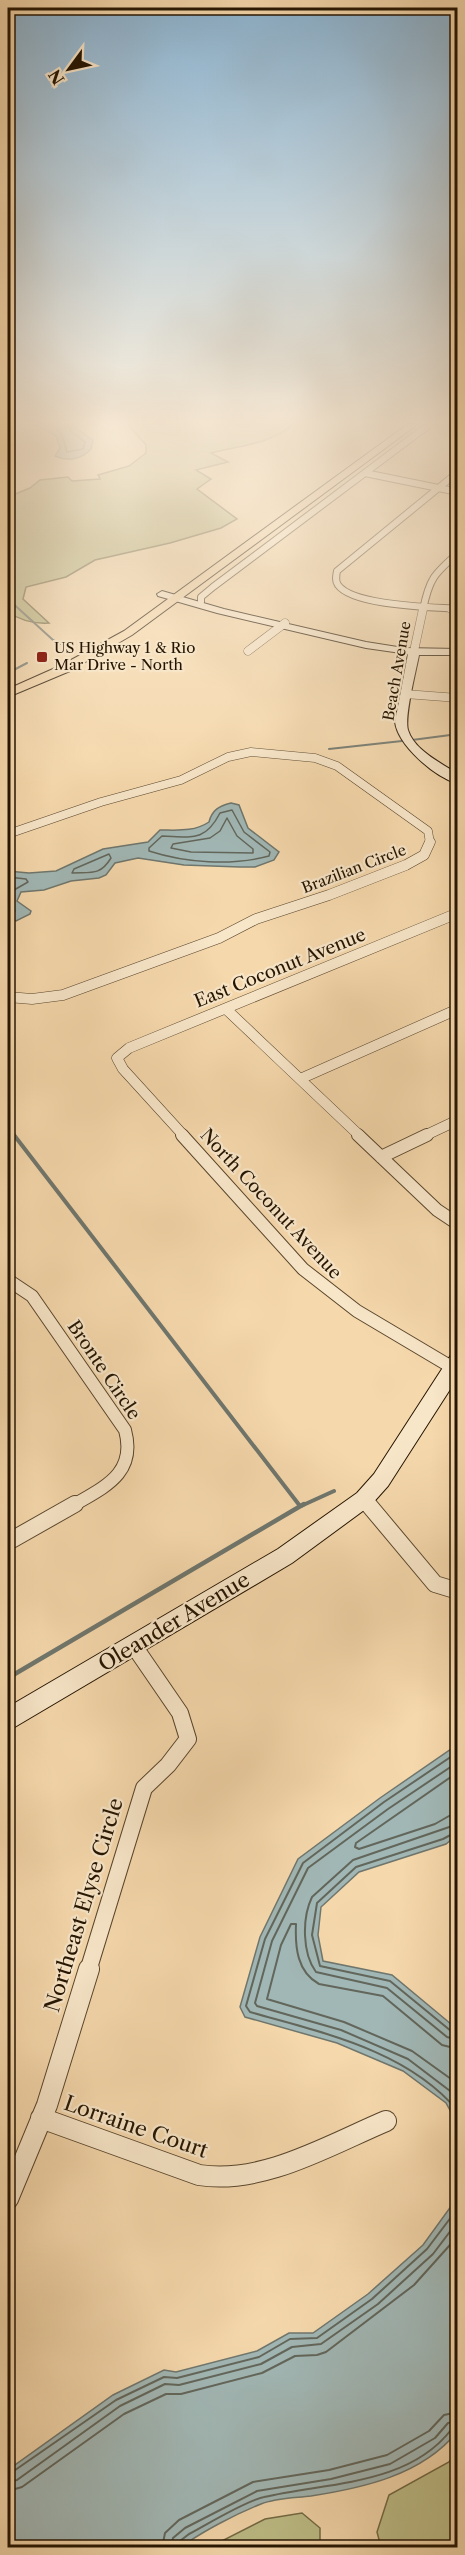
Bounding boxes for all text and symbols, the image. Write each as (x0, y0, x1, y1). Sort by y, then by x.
north arrow (39, 39, 99, 99)
text: N (44, 66, 69, 88)
street label: Beach Avenue (378, 620, 415, 722)
place label: US Highway 1 & Rio Mar Drive - North (54, 638, 195, 674)
marker: US Highway 1 & Rio Mar Drive - North (35, 650, 49, 664)
street label: Brazilian Circle (299, 840, 409, 897)
street label: East Coconut Avenue (191, 924, 369, 1012)
street label: North Coconut Avenue (196, 1124, 346, 1284)
street label: Bronte Circle (63, 1316, 145, 1424)
street label: Oleander Avenue (94, 1567, 254, 1677)
street label: Northeast Elyse Circle (39, 1795, 128, 2015)
street label: Lorraine Court (61, 2090, 212, 2163)

